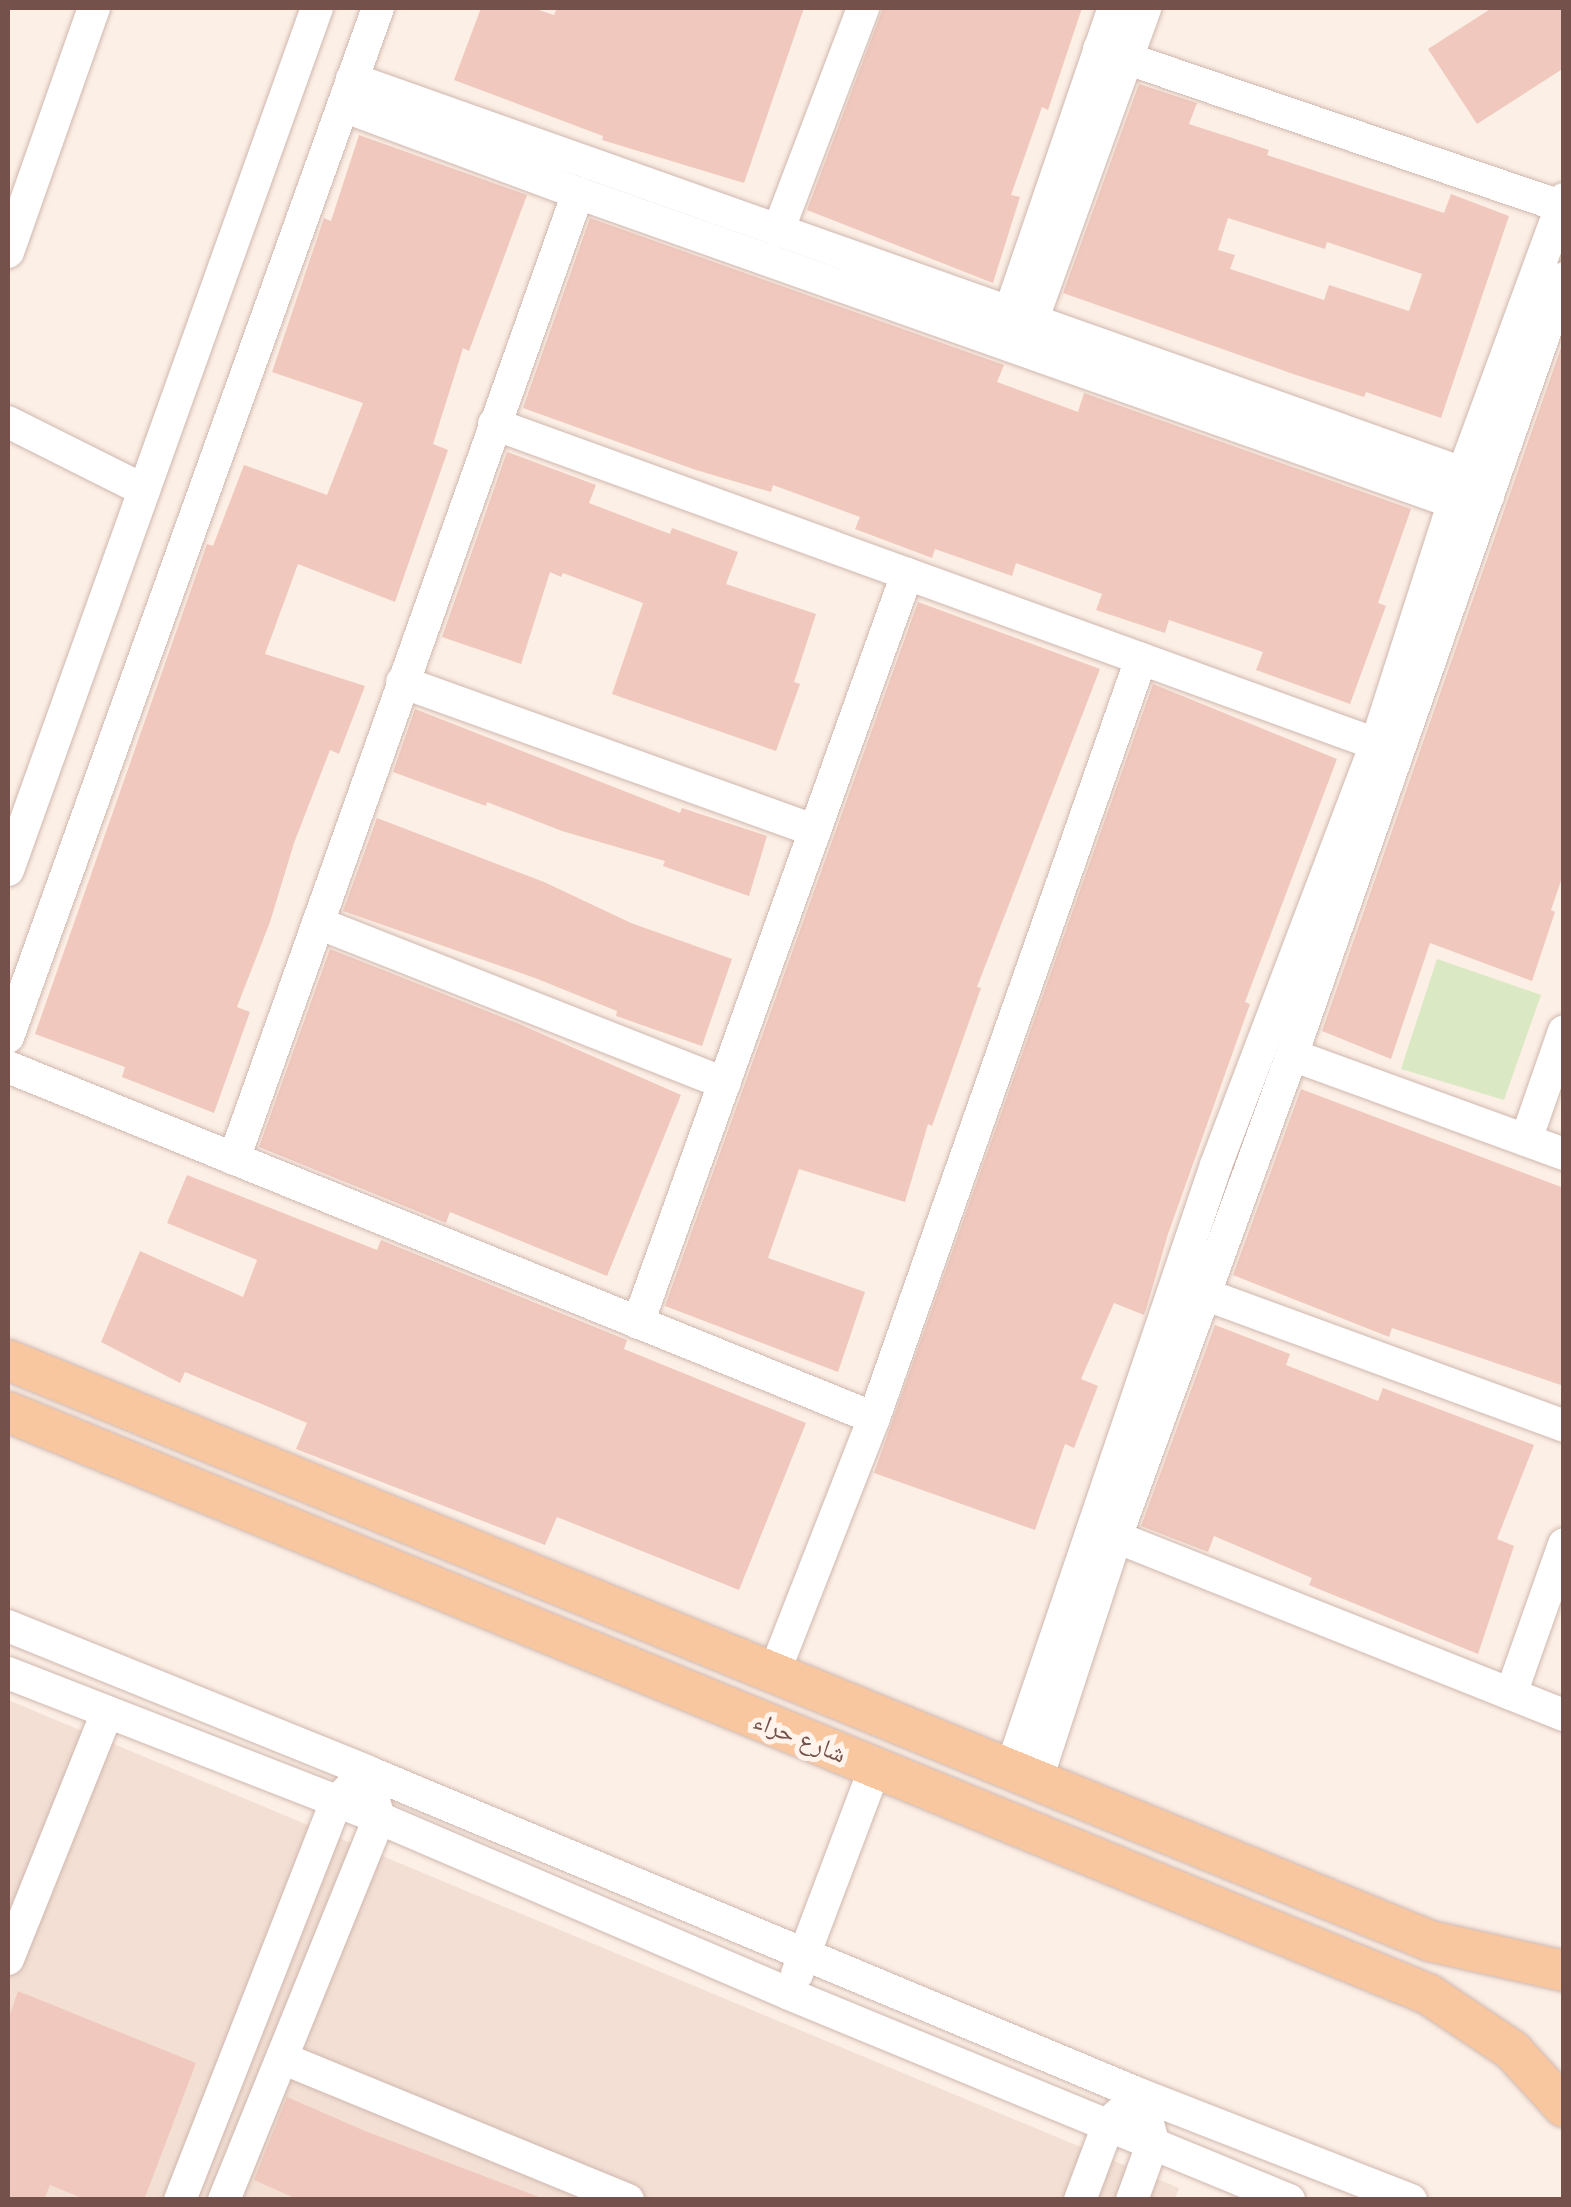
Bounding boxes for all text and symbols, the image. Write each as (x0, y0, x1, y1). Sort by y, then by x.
street label: شارع حراء (749, 1705, 851, 1769)

